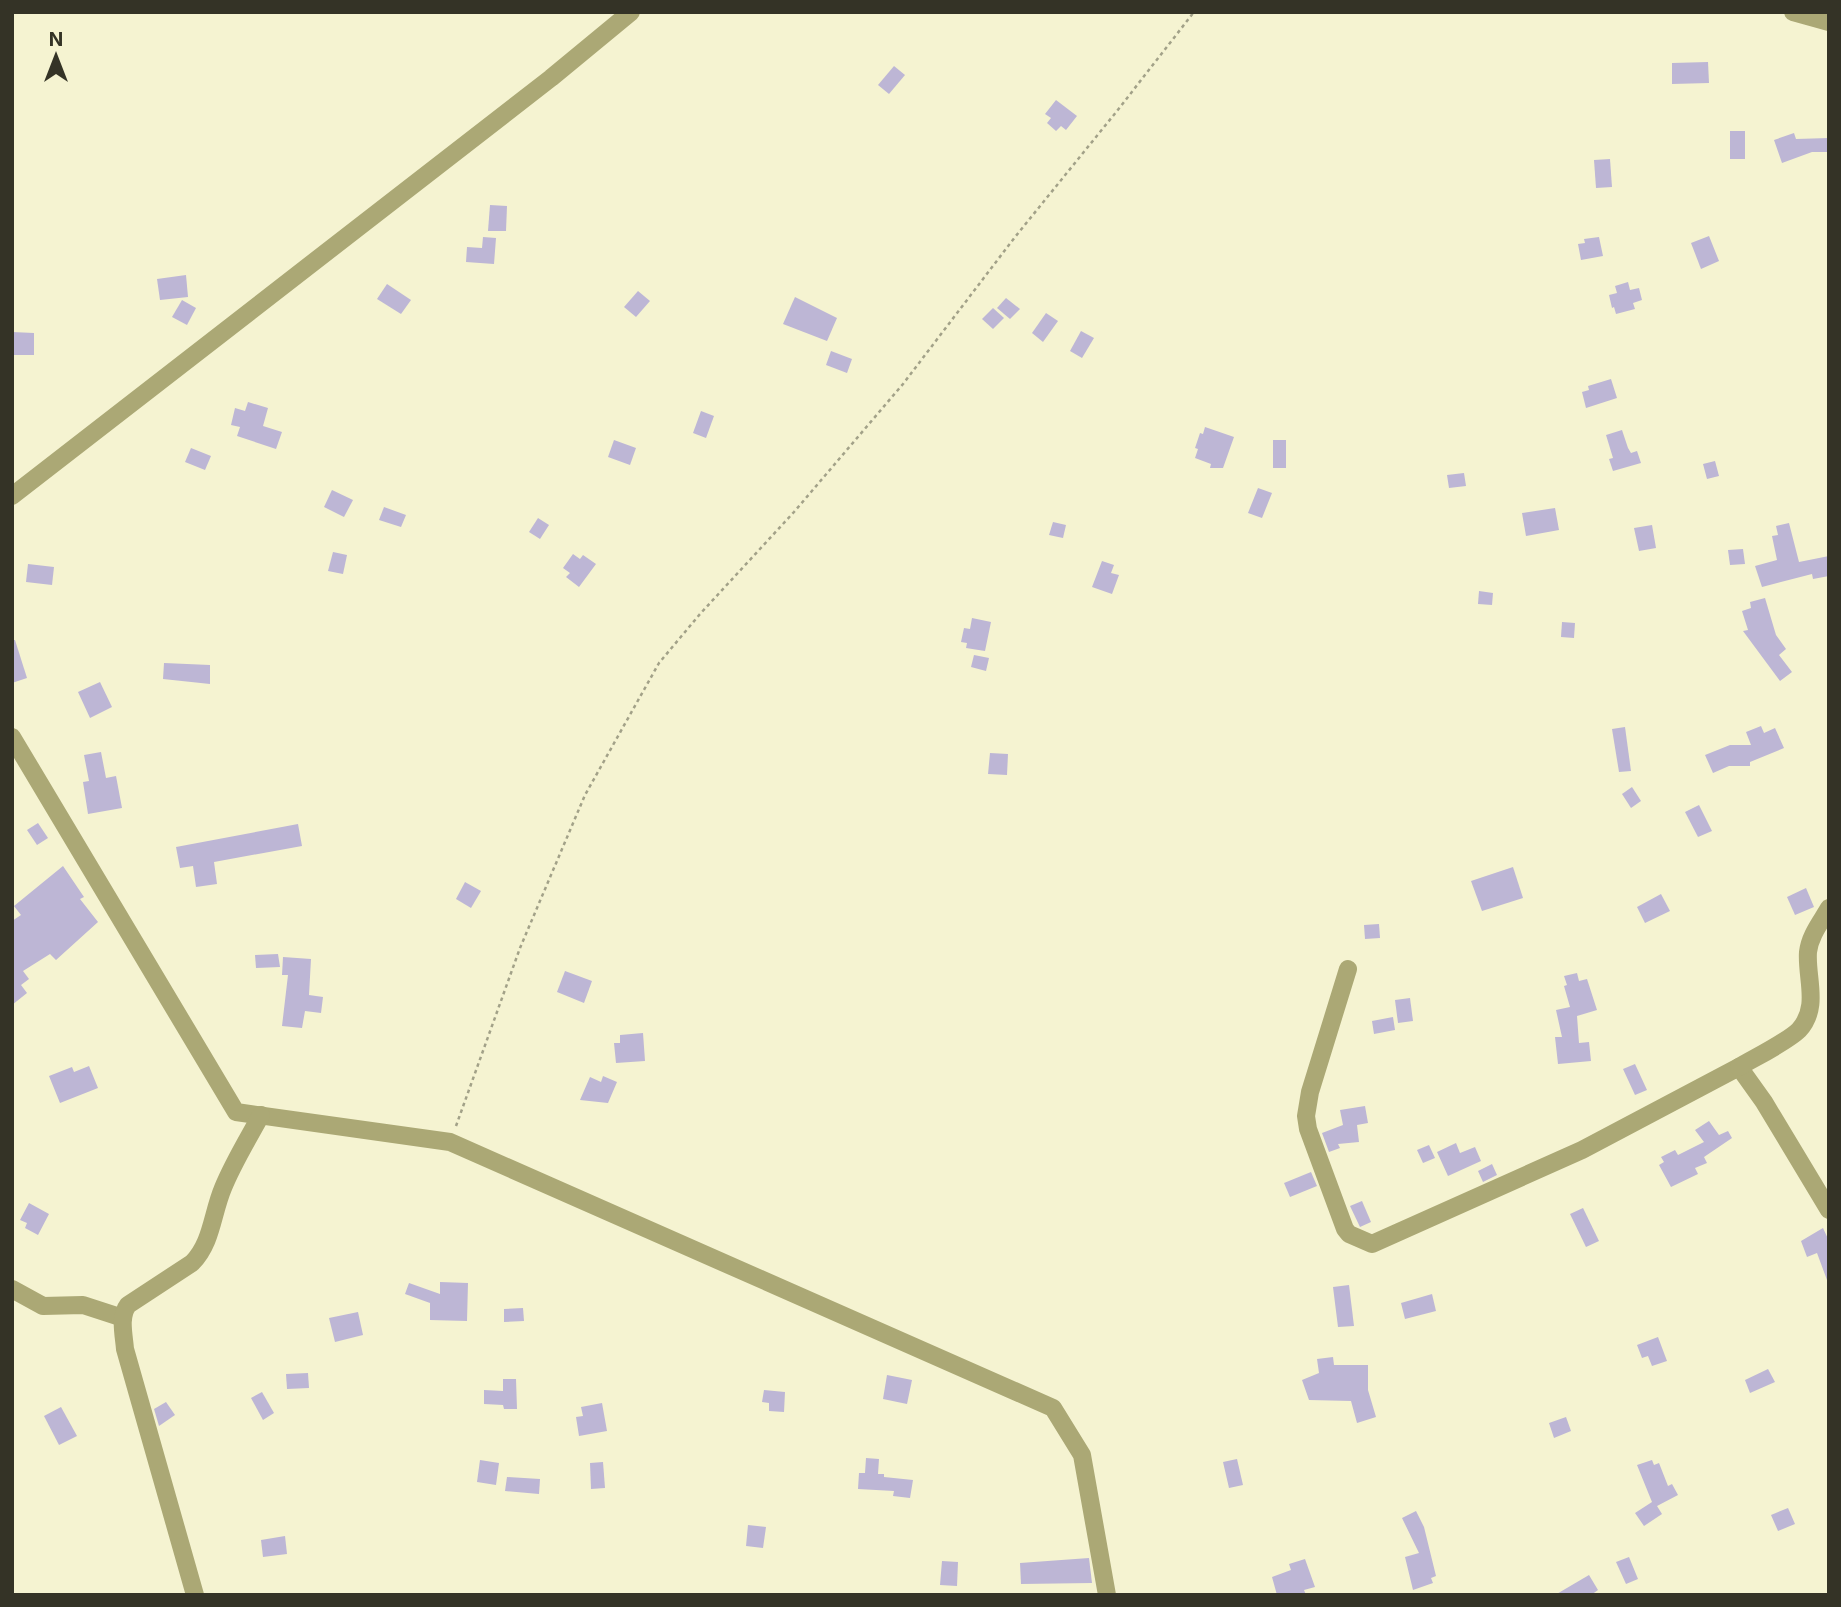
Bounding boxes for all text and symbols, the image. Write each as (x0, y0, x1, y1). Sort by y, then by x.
north arrow (21, 21, 91, 91)
text: N (49, 28, 63, 51)

